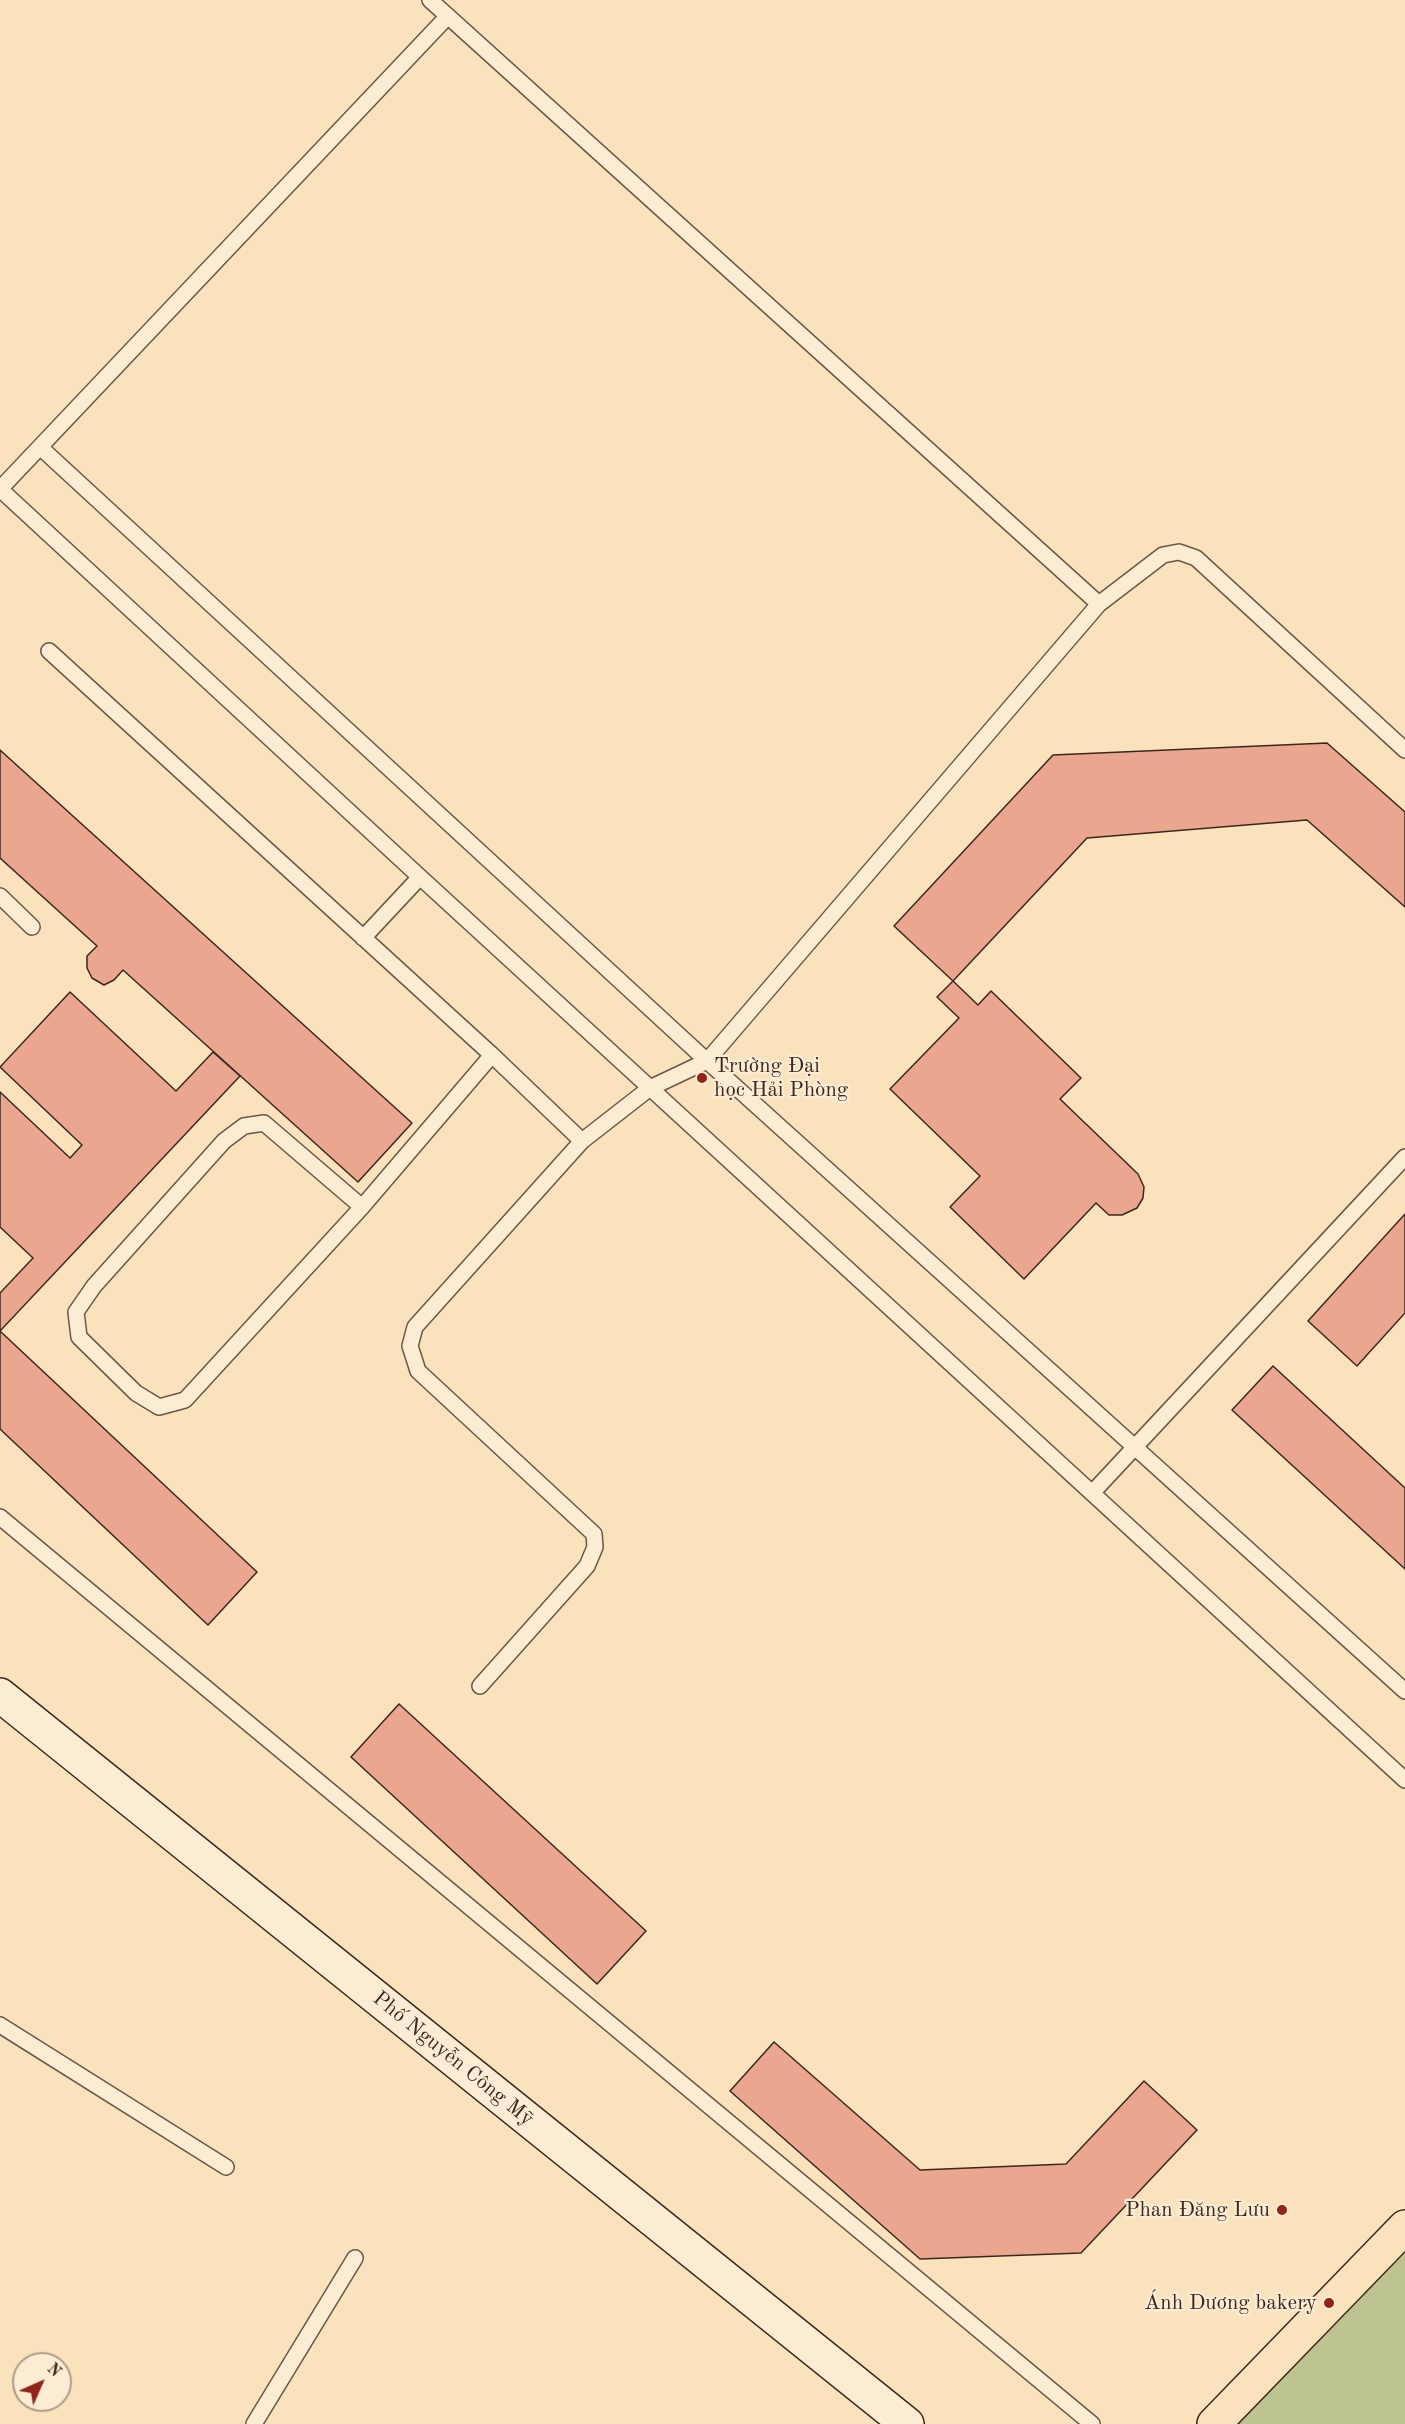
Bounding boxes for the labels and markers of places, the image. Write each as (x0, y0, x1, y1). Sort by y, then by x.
place label: Trường Đại học Hải Phòng (714, 1053, 848, 1103)
marker: Trường Đại học Hải Phòng (695, 1071, 709, 1085)
place label: Phan Đăng Lưu (1125, 2197, 1270, 2223)
marker: Phan Đăng Lưu (1275, 2203, 1289, 2217)
place label: Ánh Dương bakery (1144, 2290, 1317, 2316)
marker: Ánh Dương bakery (1322, 2296, 1336, 2310)

